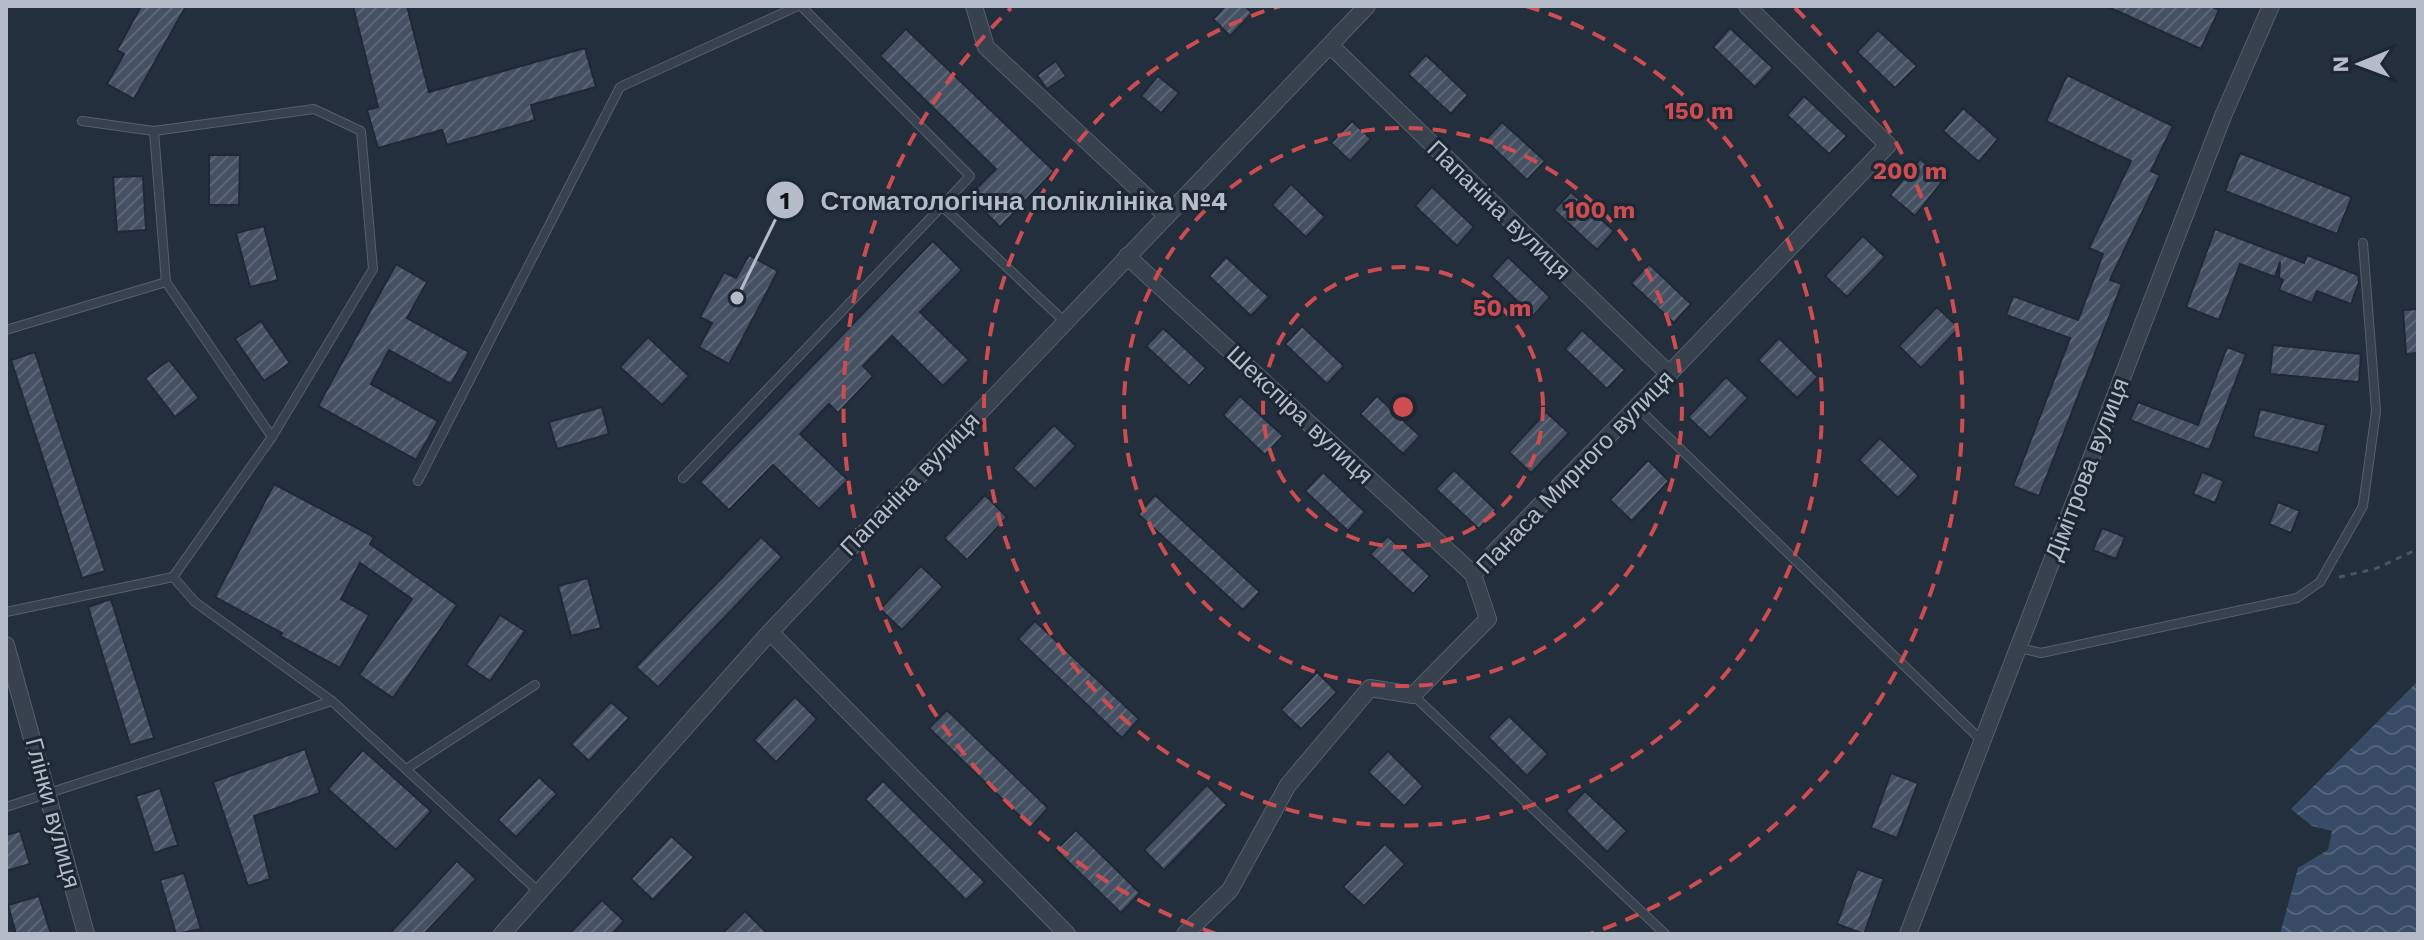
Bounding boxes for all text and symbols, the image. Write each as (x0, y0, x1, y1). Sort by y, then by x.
north arrow (2320, 24, 2400, 104)
text: N (2328, 56, 2353, 73)
text: 150 m (1664, 97, 1734, 125)
street label: Папаніна вулиця (1422, 135, 1576, 285)
text: 200 m (1873, 157, 1947, 185)
callout: Стоматологічна поліклініка №4 (765, 175, 1244, 225)
text: Стоматологічна поліклініка №4 (820, 186, 1228, 216)
text: 1 (780, 187, 790, 215)
text: 100 m (1565, 196, 1635, 224)
text: 50 m (1473, 294, 1531, 322)
street label: Шекспіра вулиця (1221, 340, 1379, 490)
street label: Панаса Мирного вулиця (1471, 365, 1679, 579)
street label: Дімітрова вулиця (2039, 374, 2135, 564)
centre of rings (1389, 393, 1417, 421)
street label: Папаніна вулиця (835, 407, 985, 561)
street label: Глінки вулиця (20, 735, 86, 891)

